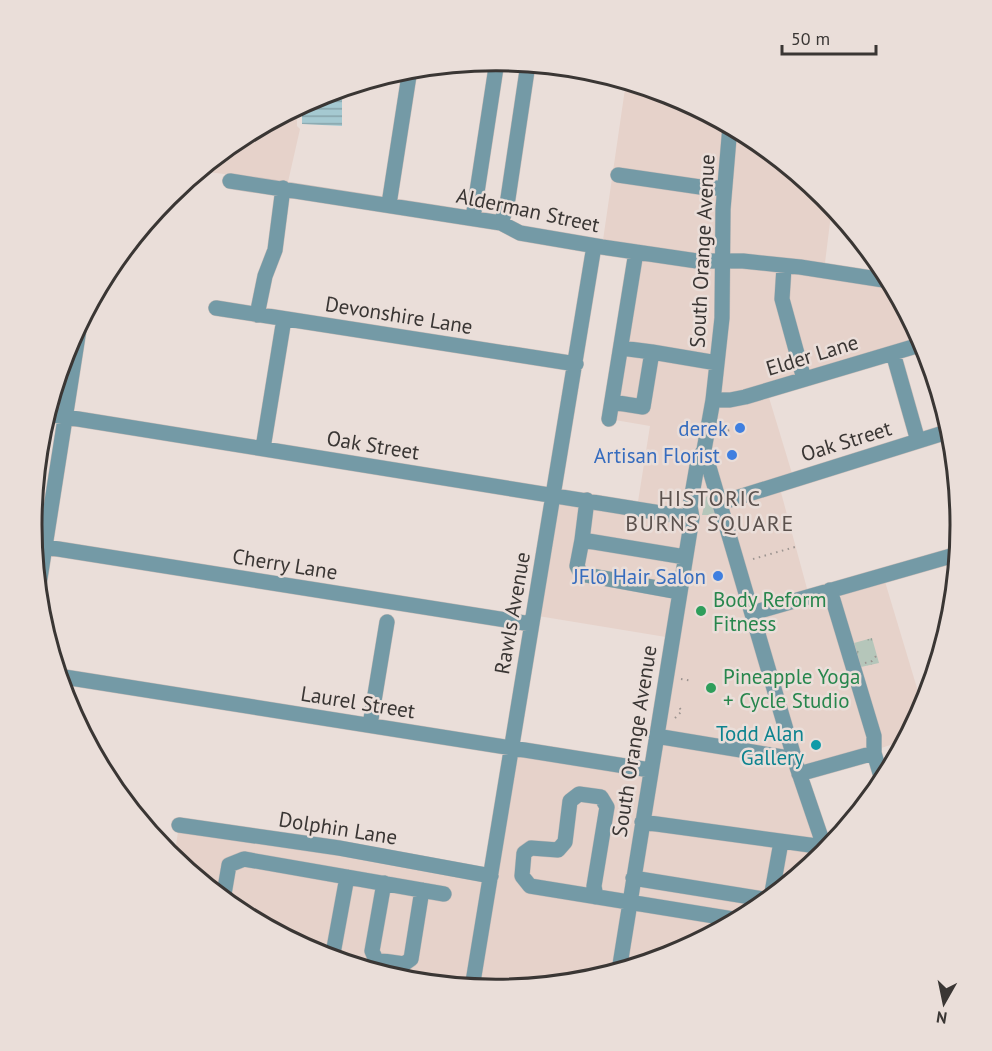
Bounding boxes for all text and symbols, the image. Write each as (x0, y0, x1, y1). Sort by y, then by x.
scale bar (782, 18, 876, 56)
text: 50 m (791, 27, 830, 50)
street label: South Orange Avenue (683, 154, 721, 348)
street label: Alderman Street (454, 182, 602, 238)
street label: Devonshire Lane (323, 290, 475, 340)
street label: Elder Lane (763, 328, 861, 382)
street label: Oak Street (797, 414, 895, 468)
place label: derek (678, 415, 728, 442)
marker: derek (733, 421, 747, 435)
street label: Oak Street (325, 424, 421, 466)
place label: Artisan Florist (594, 442, 720, 469)
marker: Artisan Florist (725, 448, 739, 462)
district label: HISTORIC BURNS SQUARE (625, 484, 795, 537)
street label: Cherry Lane (231, 542, 339, 586)
street label: Rawls Avenue (488, 550, 536, 676)
place label: JFlo Hair Salon (572, 563, 706, 590)
marker: JFlo Hair Salon (711, 569, 725, 583)
place label: Body Reform Fitness (713, 586, 827, 637)
marker: Body Reform Fitness (694, 604, 708, 618)
street label: South Orange Avenue (606, 643, 662, 839)
place label: Pineapple Yoga + Cycle Studio (723, 663, 860, 714)
street label: Laurel Street (299, 680, 417, 724)
marker: Pineapple Yoga + Cycle Studio (704, 681, 718, 695)
place label: Todd Alan Gallery (716, 720, 804, 771)
marker: Todd Alan Gallery (809, 738, 823, 752)
street label: Dolphin Lane (277, 805, 399, 851)
north arrow (914, 973, 974, 1033)
text: N (935, 1007, 948, 1029)

